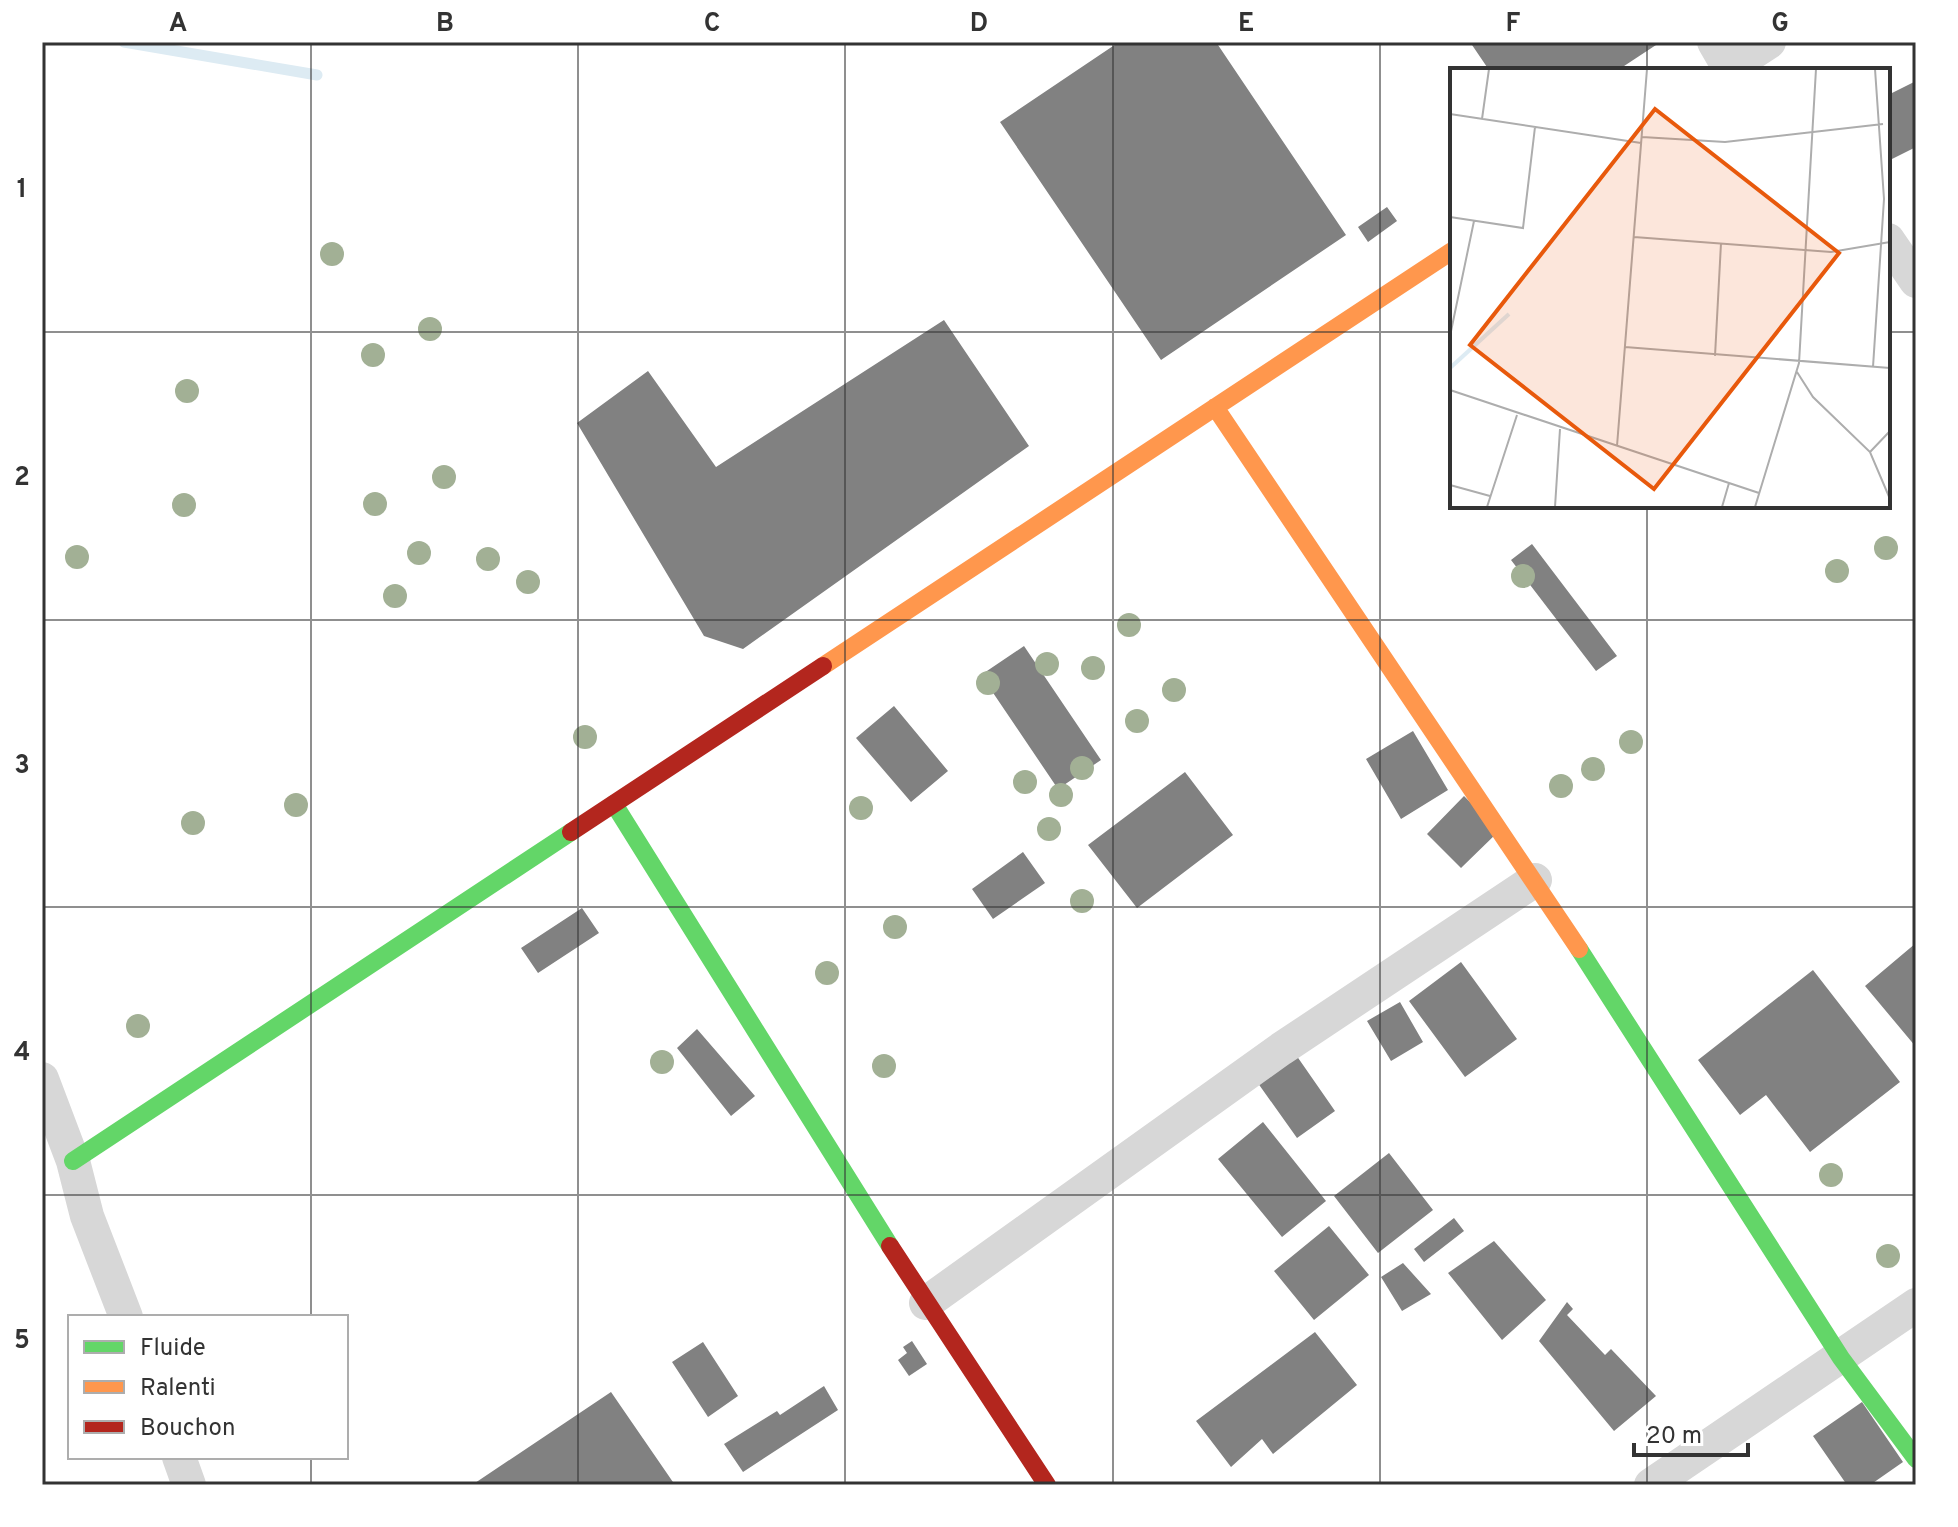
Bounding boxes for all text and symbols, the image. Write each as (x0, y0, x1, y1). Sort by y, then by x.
text: A (169, 8, 187, 41)
text: B (436, 8, 454, 41)
text: C (704, 8, 720, 41)
text: D (970, 8, 988, 41)
text: E (1238, 8, 1254, 41)
text: F (1506, 8, 1521, 41)
text: G (1771, 8, 1789, 41)
inset map (1450, 68, 1890, 508)
text: 1 (17, 174, 27, 207)
text: 2 (14, 462, 30, 495)
text: 3 (14, 750, 30, 783)
text: 4 (14, 1037, 30, 1070)
legend (68, 1315, 348, 1459)
text: 5 (14, 1325, 30, 1358)
text: Fluide (140, 1334, 206, 1364)
text: Ralenti (140, 1374, 216, 1404)
scale bar (1634, 1407, 1748, 1457)
text: Bouchon (140, 1414, 235, 1444)
text: 20 m (1646, 1422, 1702, 1452)

